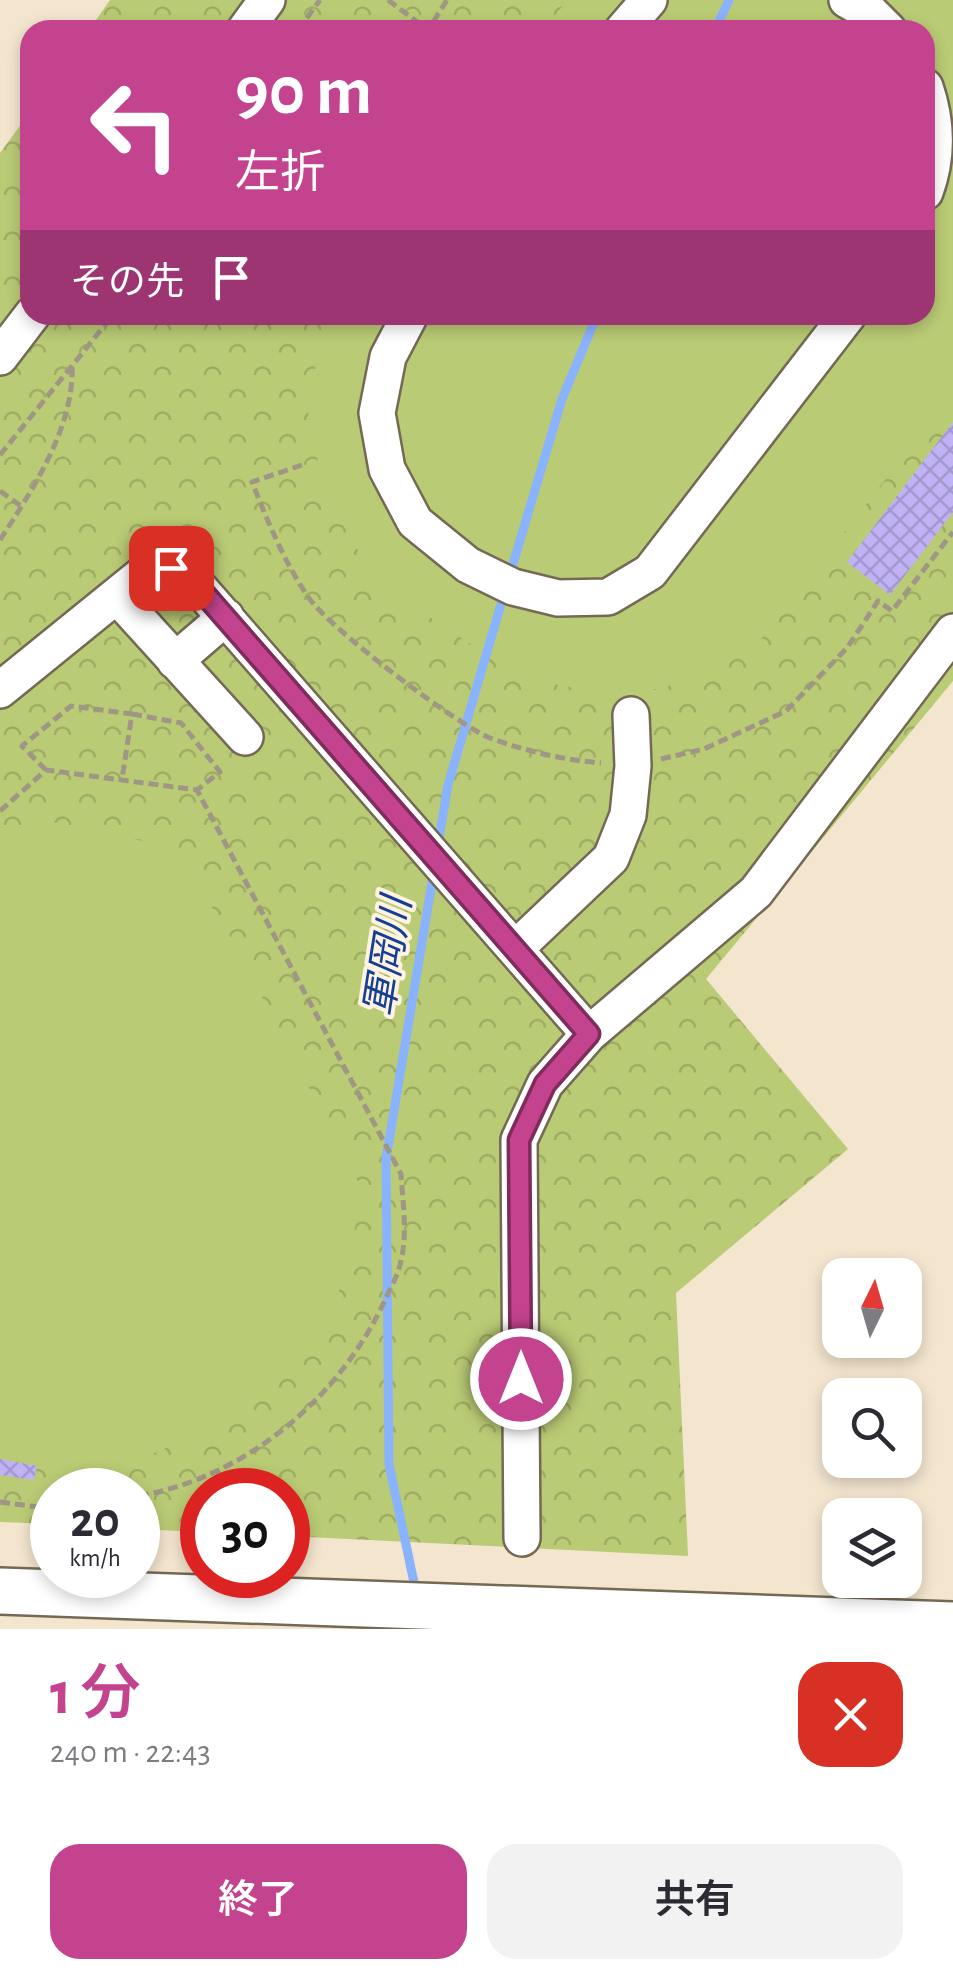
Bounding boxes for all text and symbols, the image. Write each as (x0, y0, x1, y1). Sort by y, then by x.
text: 90 m (235, 57, 372, 127)
icon: left (70, 60, 200, 190)
text: 左折 (235, 151, 325, 196)
icon: arrive (204, 250, 259, 305)
text: その先 (70, 264, 184, 302)
pin (129, 526, 214, 611)
icon: arrive (144, 541, 199, 596)
water label: 軍岡川 (360, 891, 419, 1019)
north arrow (822, 1258, 922, 1358)
map controls (822, 1258, 922, 1598)
position arrow (469, 1327, 573, 1431)
button: search (822, 1378, 922, 1478)
speed limit sign: 30 (180, 1468, 310, 1598)
text: 20 (70, 1496, 120, 1546)
button: layers (822, 1498, 922, 1598)
text: km/h (69, 1546, 121, 1571)
button: close (798, 1662, 903, 1767)
text: 1 分 (50, 1665, 141, 1725)
text: 240 m · 22:43 (50, 1736, 211, 1768)
button: 終了 (50, 1844, 467, 1959)
button: 共有 (487, 1844, 903, 1959)

